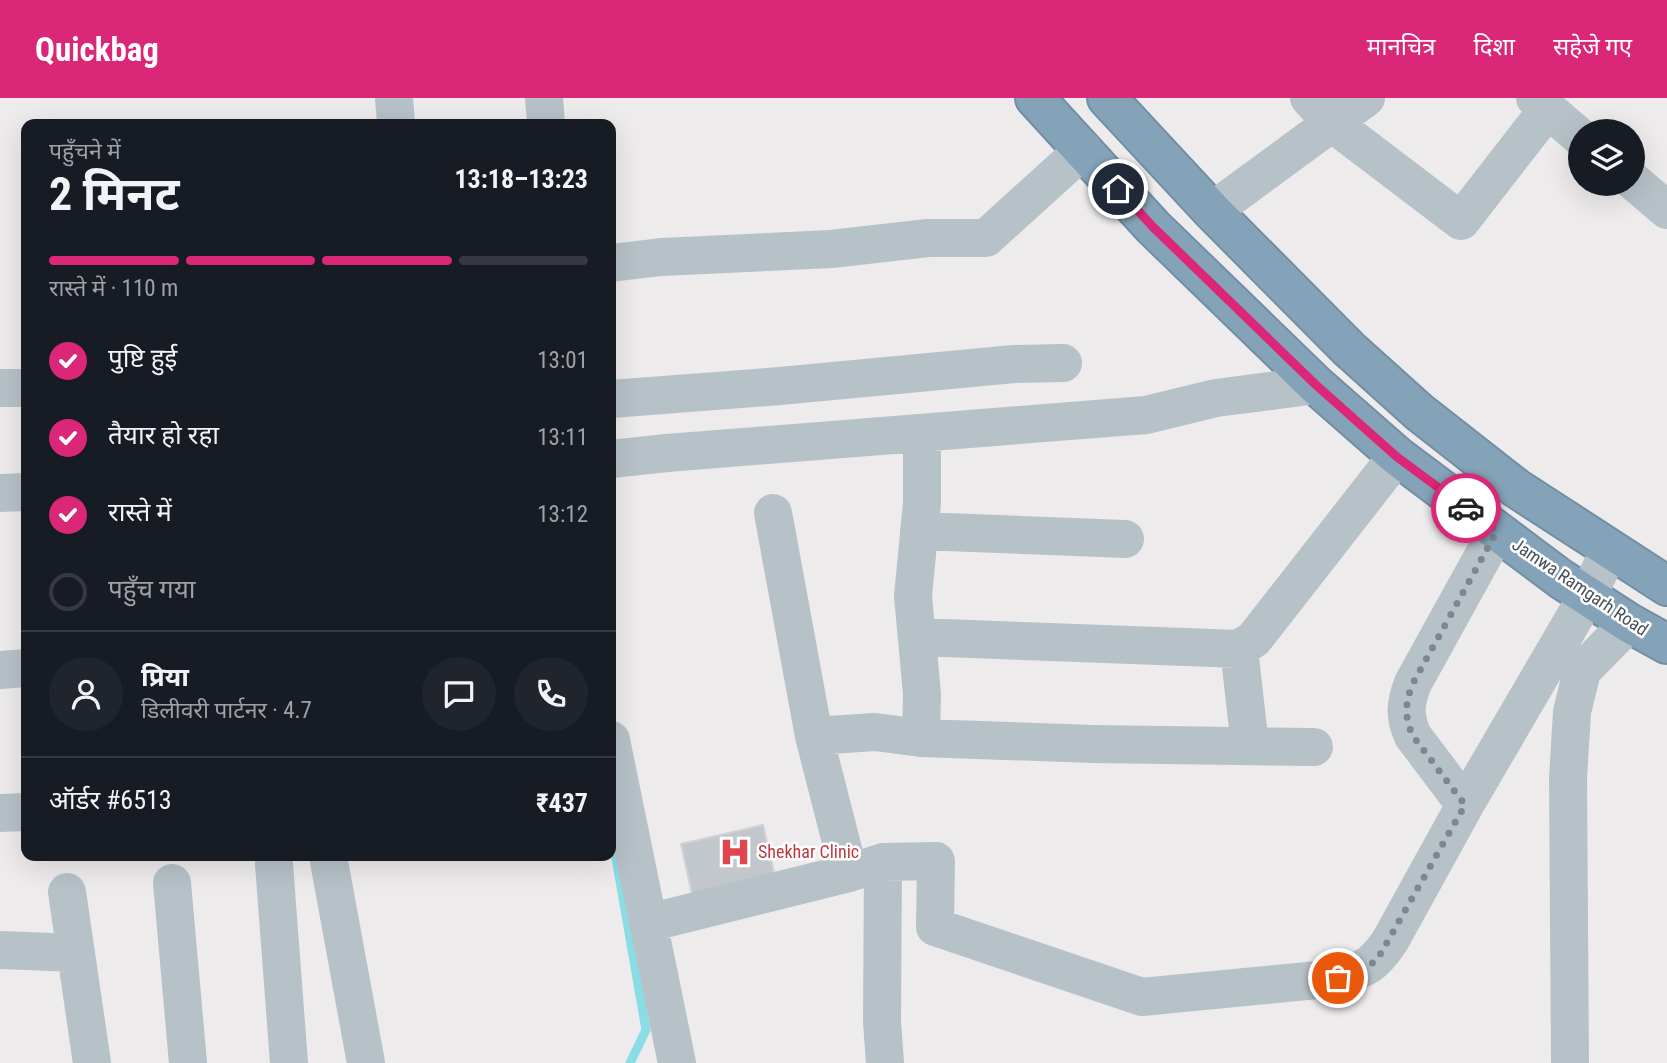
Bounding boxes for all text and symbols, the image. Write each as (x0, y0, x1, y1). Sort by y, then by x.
text: Quickbag (35, 30, 159, 69)
text: मानचित्र (1367, 33, 1435, 61)
text: दिशा (1473, 33, 1515, 61)
text: सहेजे गए (1553, 33, 1632, 61)
map controls (1568, 119, 1645, 196)
button: layers (1568, 119, 1645, 196)
text: पहुँचने में (49, 138, 121, 165)
pin (1088, 159, 1148, 219)
text: 13:18–13:23 (454, 164, 588, 194)
text: 2 मिनट (49, 167, 179, 221)
icon: home (1099, 170, 1137, 208)
text: रास्ते में · 110 m (49, 275, 178, 302)
icon: check (49, 342, 87, 380)
text: पुष्टि हुई (108, 343, 177, 373)
text: 13:01 (537, 347, 588, 374)
icon: check (49, 419, 87, 457)
text: तैयार हो रहा (108, 420, 219, 450)
text: 13:11 (537, 424, 588, 451)
courier (1431, 473, 1501, 543)
icon: car (1447, 489, 1485, 527)
icon: check (49, 496, 87, 534)
text: रास्ते में (108, 497, 172, 527)
text: 13:12 (537, 501, 588, 528)
street label: Jamwa Ramgarh Road (1508, 533, 1652, 640)
text: पहुँच गया (108, 574, 196, 604)
button: person (49, 657, 123, 731)
button: chat (422, 657, 496, 731)
button: phone (514, 657, 588, 731)
text: प्रिया (141, 662, 189, 692)
text: डिलीवरी पार्टनर · 4.7 (141, 697, 312, 724)
text: ऑर्डर #6513 (49, 785, 172, 815)
text: ₹437 (536, 788, 588, 818)
hospital icon: Shekhar Clinic (718, 835, 752, 869)
place label: Shekhar Clinic (758, 841, 859, 862)
pin (1308, 948, 1368, 1008)
icon: bag (1319, 959, 1357, 997)

